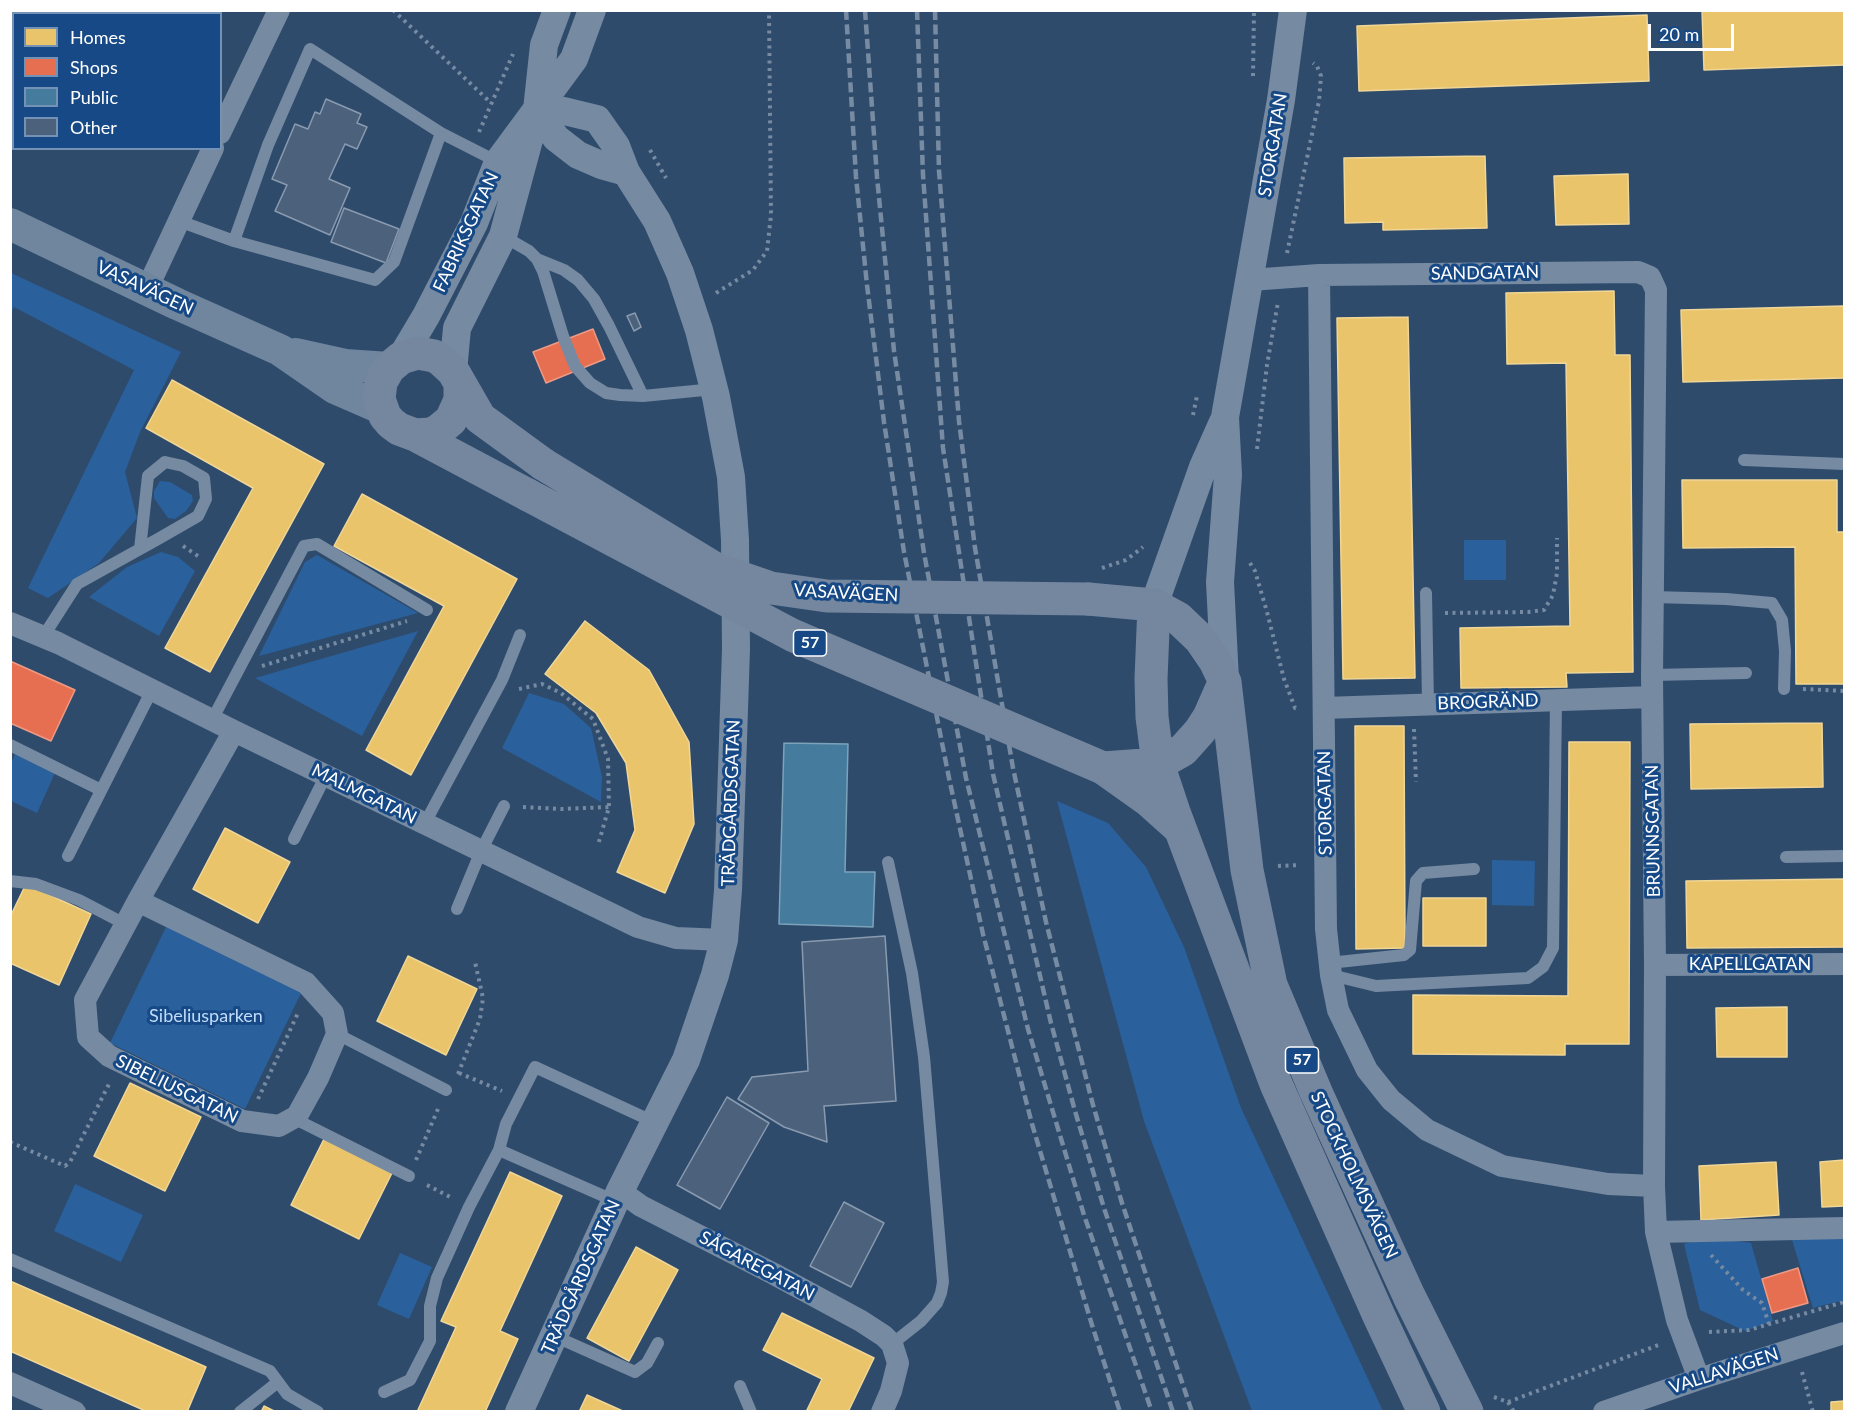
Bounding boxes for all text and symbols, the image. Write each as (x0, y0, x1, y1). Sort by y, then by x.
legend (12, 12, 222, 150)
scale bar (1651, 12, 1736, 50)
text: 20 m (1659, 23, 1699, 45)
text: Homes (70, 26, 126, 48)
text: Shops (70, 56, 118, 78)
text: Public (70, 86, 118, 108)
street label: STORGATAN (1254, 92, 1292, 198)
text: Other (70, 116, 117, 138)
street label: FABRIKSGATAN (429, 168, 503, 296)
street label: VASAVÄGEN (93, 256, 197, 320)
street label: SANDGATAN (1431, 261, 1539, 285)
street label: VASAVÄGEN (793, 579, 899, 607)
road number: 57 (794, 630, 826, 656)
street label: BROGRÄND (1437, 689, 1539, 715)
street label: TRÄDGÅRDSGATAN (717, 719, 745, 887)
street label: STORGATAN (1313, 751, 1337, 855)
street label: MALMGATAN (308, 759, 420, 829)
street label: BRUNNSGATAN (1641, 765, 1665, 897)
street label: KAPELLGATAN (1689, 953, 1811, 975)
park label: Sibeliusparken (149, 1005, 263, 1027)
road number: 57 (1286, 1047, 1318, 1073)
street label: SIBELIUSGATAN (112, 1050, 242, 1128)
street label: STOCKHOLMSVÄGEN (1306, 1088, 1402, 1262)
street label: TRÄDGÅRDSGATAN (537, 1196, 625, 1358)
street label: SÅGAREGATAN (696, 1227, 818, 1305)
street label: VALLAVÄGEN (1667, 1343, 1781, 1399)

